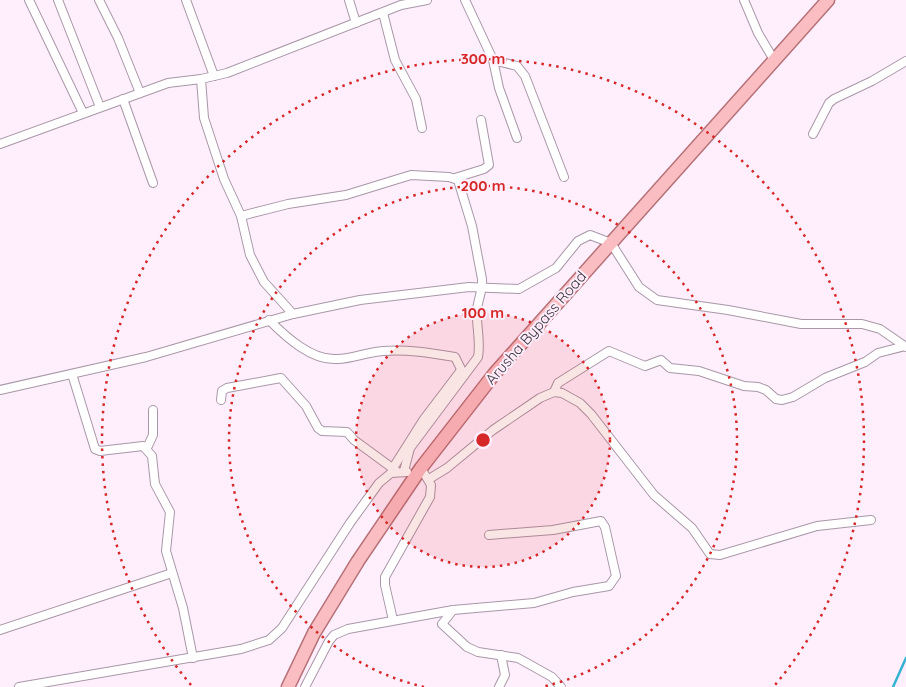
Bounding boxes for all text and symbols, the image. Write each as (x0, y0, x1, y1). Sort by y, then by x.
text: 300 m (461, 49, 505, 68)
text: 200 m (461, 176, 506, 195)
street label: Arusha Bypass Road (481, 267, 590, 388)
text: 100 m (462, 303, 504, 322)
centre of rings (474, 431, 492, 449)

